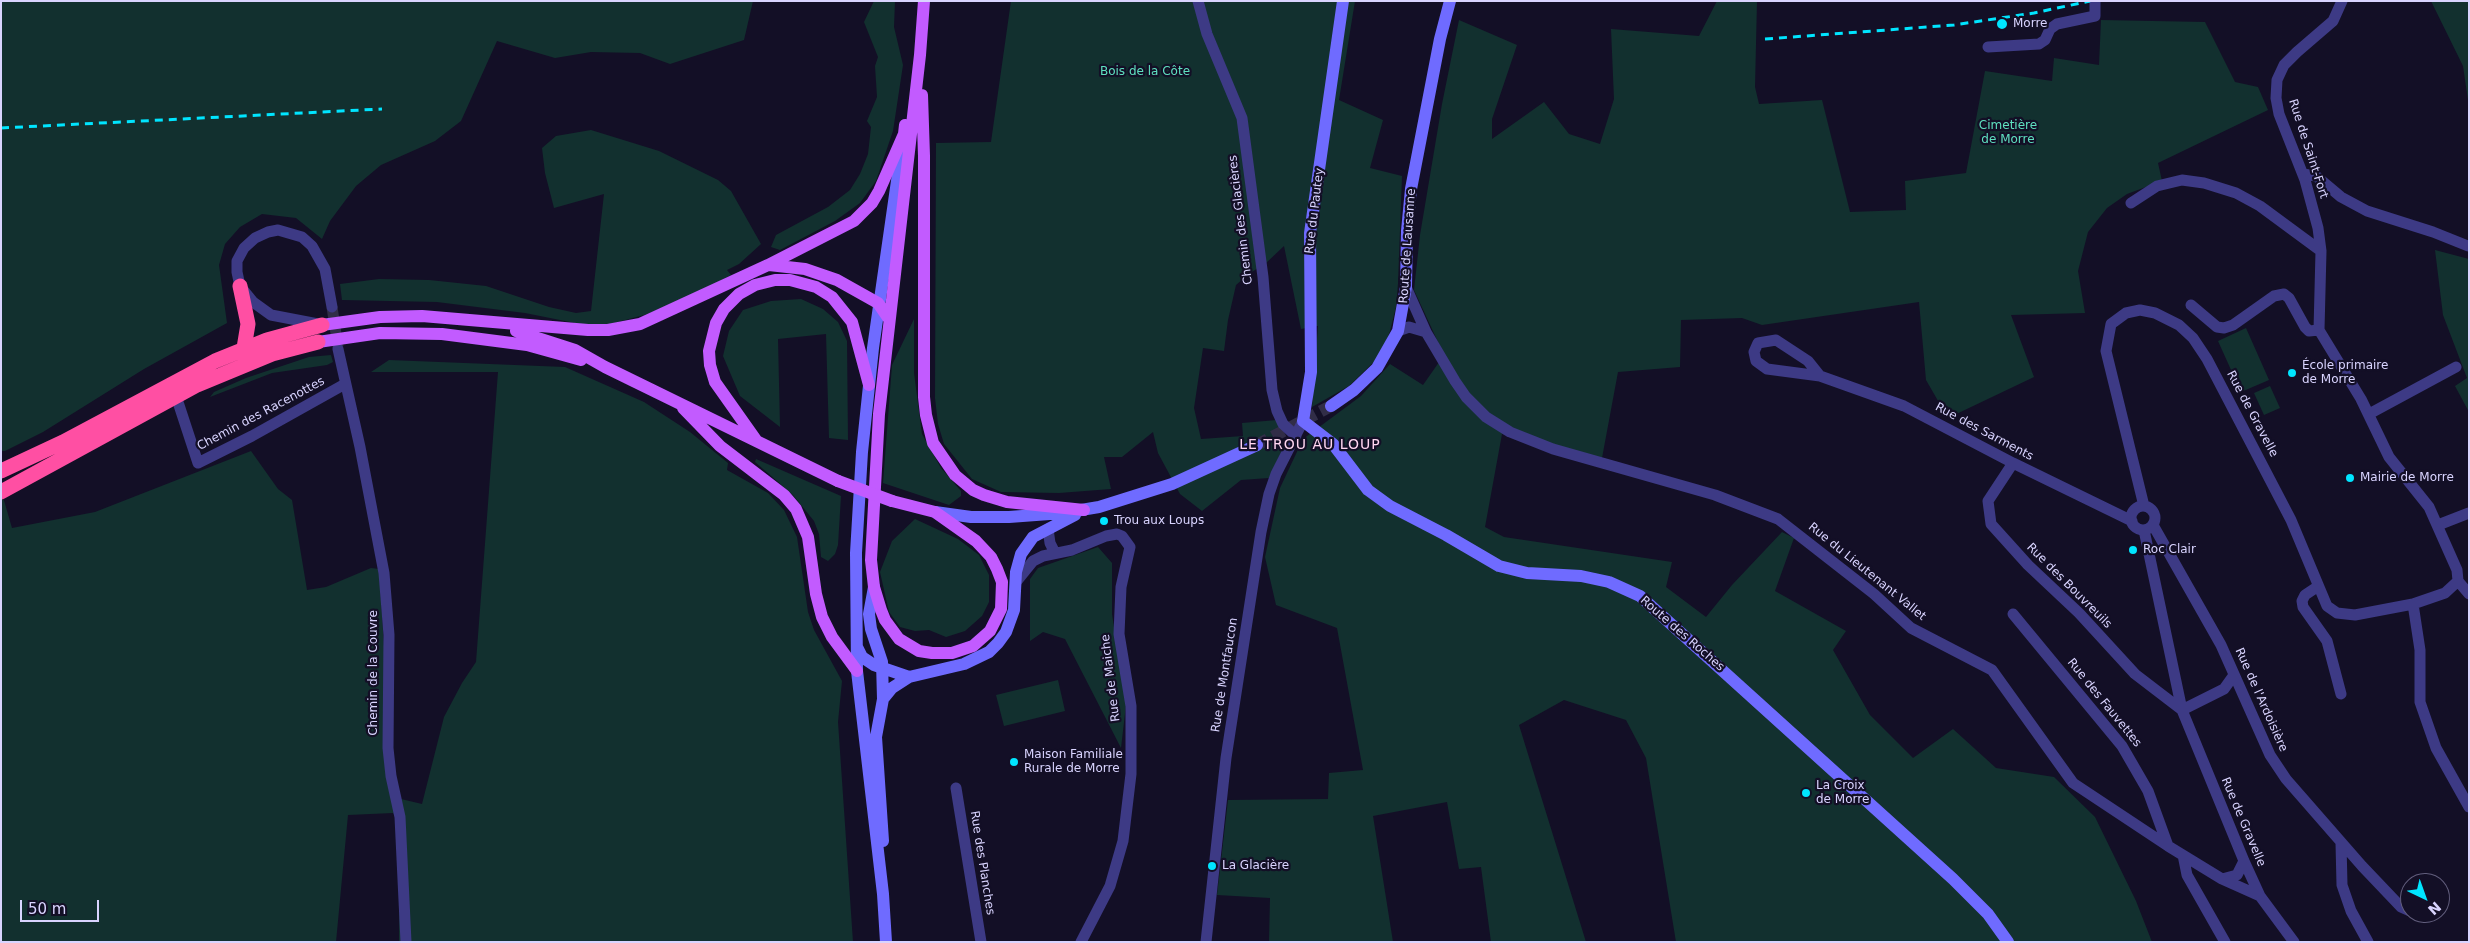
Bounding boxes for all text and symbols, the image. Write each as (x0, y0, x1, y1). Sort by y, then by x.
marker: Morre (1995, 17, 2009, 31)
place label: Morre (2013, 17, 2047, 31)
park label: Bois de la Côte (1100, 65, 1190, 79)
street label: Rue de Saint-Fort (2285, 97, 2331, 201)
park label: Cimetière de Morre (1979, 119, 2037, 147)
street label: Chemin des Glacières (1226, 154, 1256, 286)
street label: Rue du Pautey (1303, 167, 1327, 255)
street label: Route de Lausanne (1397, 188, 1419, 304)
place label: École primaire de Morre (2302, 359, 2388, 387)
marker: École primaire de Morre (2286, 367, 2298, 379)
street label: Rue de Gravelle (2223, 368, 2281, 460)
street label: Chemin des Racenottes (195, 374, 327, 454)
street label: Rue des Sarments (1933, 400, 2035, 464)
district label: LE TROU AU LOUP (1237, 437, 1383, 453)
place label: Mairie de Morre (2360, 471, 2454, 485)
marker: Mairie de Morre (2344, 472, 2356, 484)
place label: Trou aux Loups (1114, 514, 1204, 528)
marker: Trou aux Loups (1098, 515, 1110, 527)
street label: Rue du Lieutenant Vallet (1805, 520, 1929, 624)
street label: Rue des Bouvreuils (2023, 540, 2115, 632)
place label: Roc Clair (2143, 543, 2196, 557)
marker: Roc Clair (2127, 544, 2139, 556)
street label: Route des Roches (1637, 594, 1727, 674)
street label: Chemin de la Couvre (367, 610, 381, 736)
street label: Rue de Montfaucon (1209, 617, 1241, 733)
street label: Rue de Maiche (1098, 633, 1124, 723)
street label: Rue de l'Ardoisière (2232, 646, 2290, 754)
street label: Rue des Fauvettes (2064, 656, 2144, 750)
place label: Maison Familiale Rurale de Morre (1024, 748, 1123, 776)
marker: Maison Familiale Rurale de Morre (1008, 756, 1020, 768)
street label: Rue de Gravelle (2218, 775, 2268, 869)
place label: La Croix de Morre (1816, 779, 1869, 807)
marker: La Croix de Morre (1800, 787, 1812, 799)
street label: Rue des Planches (967, 810, 997, 916)
place label: La Glacière (1222, 859, 1289, 873)
marker: La Glacière (1206, 860, 1218, 872)
north arrow (2400, 873, 2450, 923)
scale bar (22, 890, 101, 922)
text: N (2425, 899, 2444, 918)
text: 50 m (28, 900, 66, 918)

